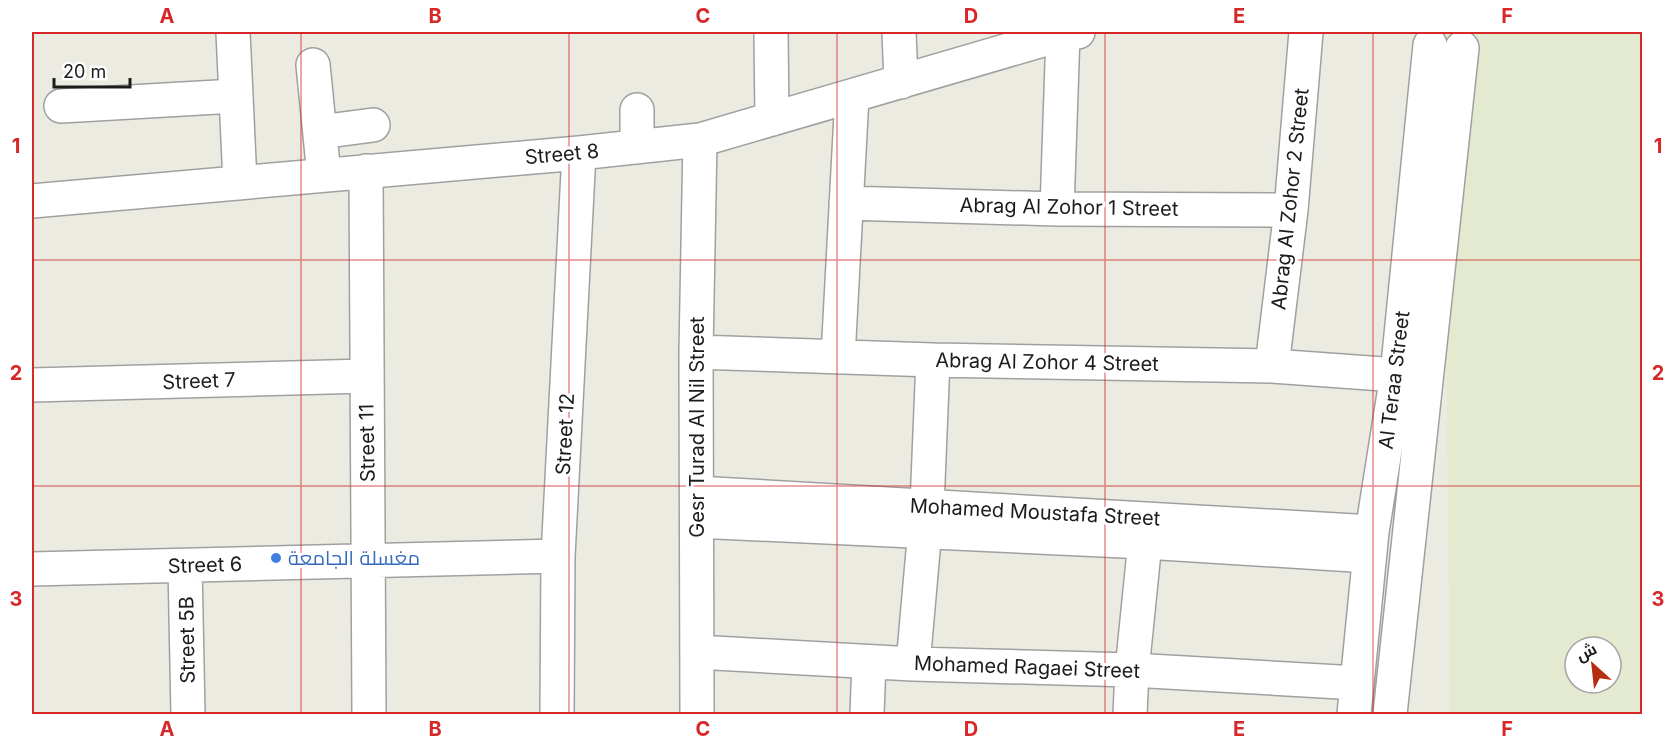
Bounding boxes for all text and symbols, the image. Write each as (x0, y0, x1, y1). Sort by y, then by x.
text: A (160, 4, 175, 28)
text: B (428, 4, 442, 28)
text: C (696, 4, 710, 28)
text: D (964, 4, 978, 28)
text: E (1233, 4, 1245, 28)
text: F (1501, 4, 1513, 28)
scale bar (54, 51, 130, 89)
text: 20 m (63, 61, 106, 82)
street label: Abrag Al Zohor 2 Street (1266, 87, 1314, 311)
text: 1 (12, 134, 20, 158)
text: 1 (1654, 134, 1662, 158)
street label: Street 8 (524, 139, 600, 169)
street label: Abrag Al Zohor 1 Street (959, 193, 1179, 221)
street label: Al Teraa Street (1374, 309, 1414, 451)
street label: Gesr Turad Al Nil Street (685, 316, 709, 538)
street label: Abrag Al Zohor 4 Street (935, 348, 1159, 376)
text: 2 (10, 361, 22, 385)
text: 2 (1652, 361, 1664, 385)
street label: Street 7 (162, 368, 236, 394)
street label: Street 12 (551, 392, 579, 476)
street label: Street 11 (354, 404, 380, 482)
street label: Mohamed Moustafa Street (909, 493, 1161, 531)
place label: مغسلة الجامعة (288, 546, 420, 570)
marker: مغسلة الجامعة (269, 551, 283, 565)
street label: Street 6 (167, 552, 243, 578)
text: 3 (10, 587, 22, 611)
text: 3 (1652, 587, 1664, 611)
street label: Street 5B (174, 596, 200, 684)
north arrow (1563, 635, 1623, 695)
text: ش (1573, 638, 1600, 665)
street label: Mohamed Ragaei Street (914, 651, 1141, 683)
text: A (160, 717, 175, 741)
text: B (428, 717, 442, 741)
text: C (696, 717, 710, 741)
text: D (964, 717, 978, 741)
text: E (1233, 717, 1245, 741)
text: F (1501, 717, 1513, 741)

